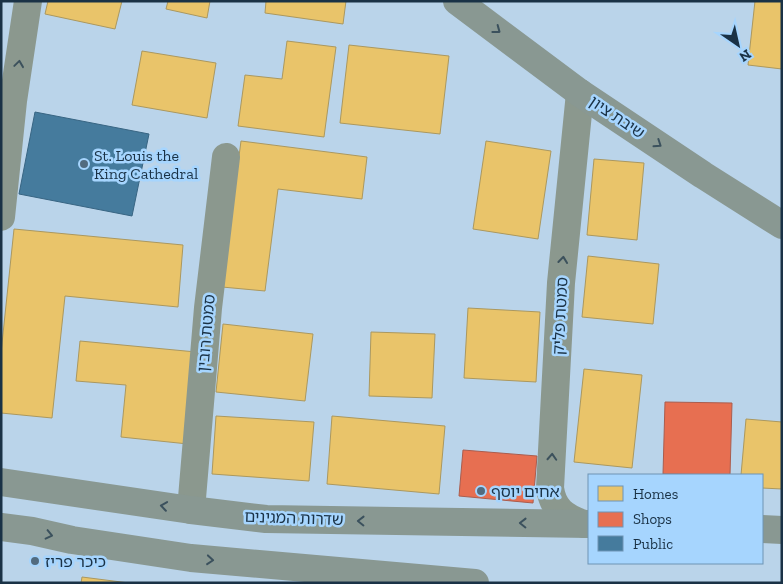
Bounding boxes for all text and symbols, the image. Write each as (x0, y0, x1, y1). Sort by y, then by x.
north arrow (713, 20, 763, 70)
one-way arrow (491, 25, 500, 33)
text: N (736, 45, 754, 66)
one-way arrow (13, 60, 23, 69)
street label: שיבת ציון (586, 92, 648, 142)
one-way arrow (652, 138, 661, 148)
place label: St. Louis the King Cathedral (94, 146, 198, 183)
marker: St. Louis the King Cathedral (78, 158, 90, 170)
one-way arrow (558, 256, 569, 264)
street label: סמטת פליק (548, 276, 572, 356)
street label: סמטת רובין (193, 293, 219, 373)
one-way arrow (546, 453, 557, 461)
legend (588, 474, 763, 564)
place label: אחים יוסף (491, 482, 560, 501)
marker: אחים יוסף (475, 485, 487, 497)
text: Homes (633, 485, 678, 503)
one-way arrow (160, 502, 168, 512)
street label: שדרות המגינים (244, 507, 344, 529)
text: Shops (633, 510, 672, 528)
one-way arrow (356, 516, 364, 526)
one-way arrow (519, 518, 526, 528)
one-way arrow (45, 529, 54, 540)
text: Public (633, 535, 673, 553)
place label: כיכר פריז (45, 552, 106, 571)
one-way arrow (206, 554, 214, 565)
marker: כיכר פריז (29, 555, 41, 567)

